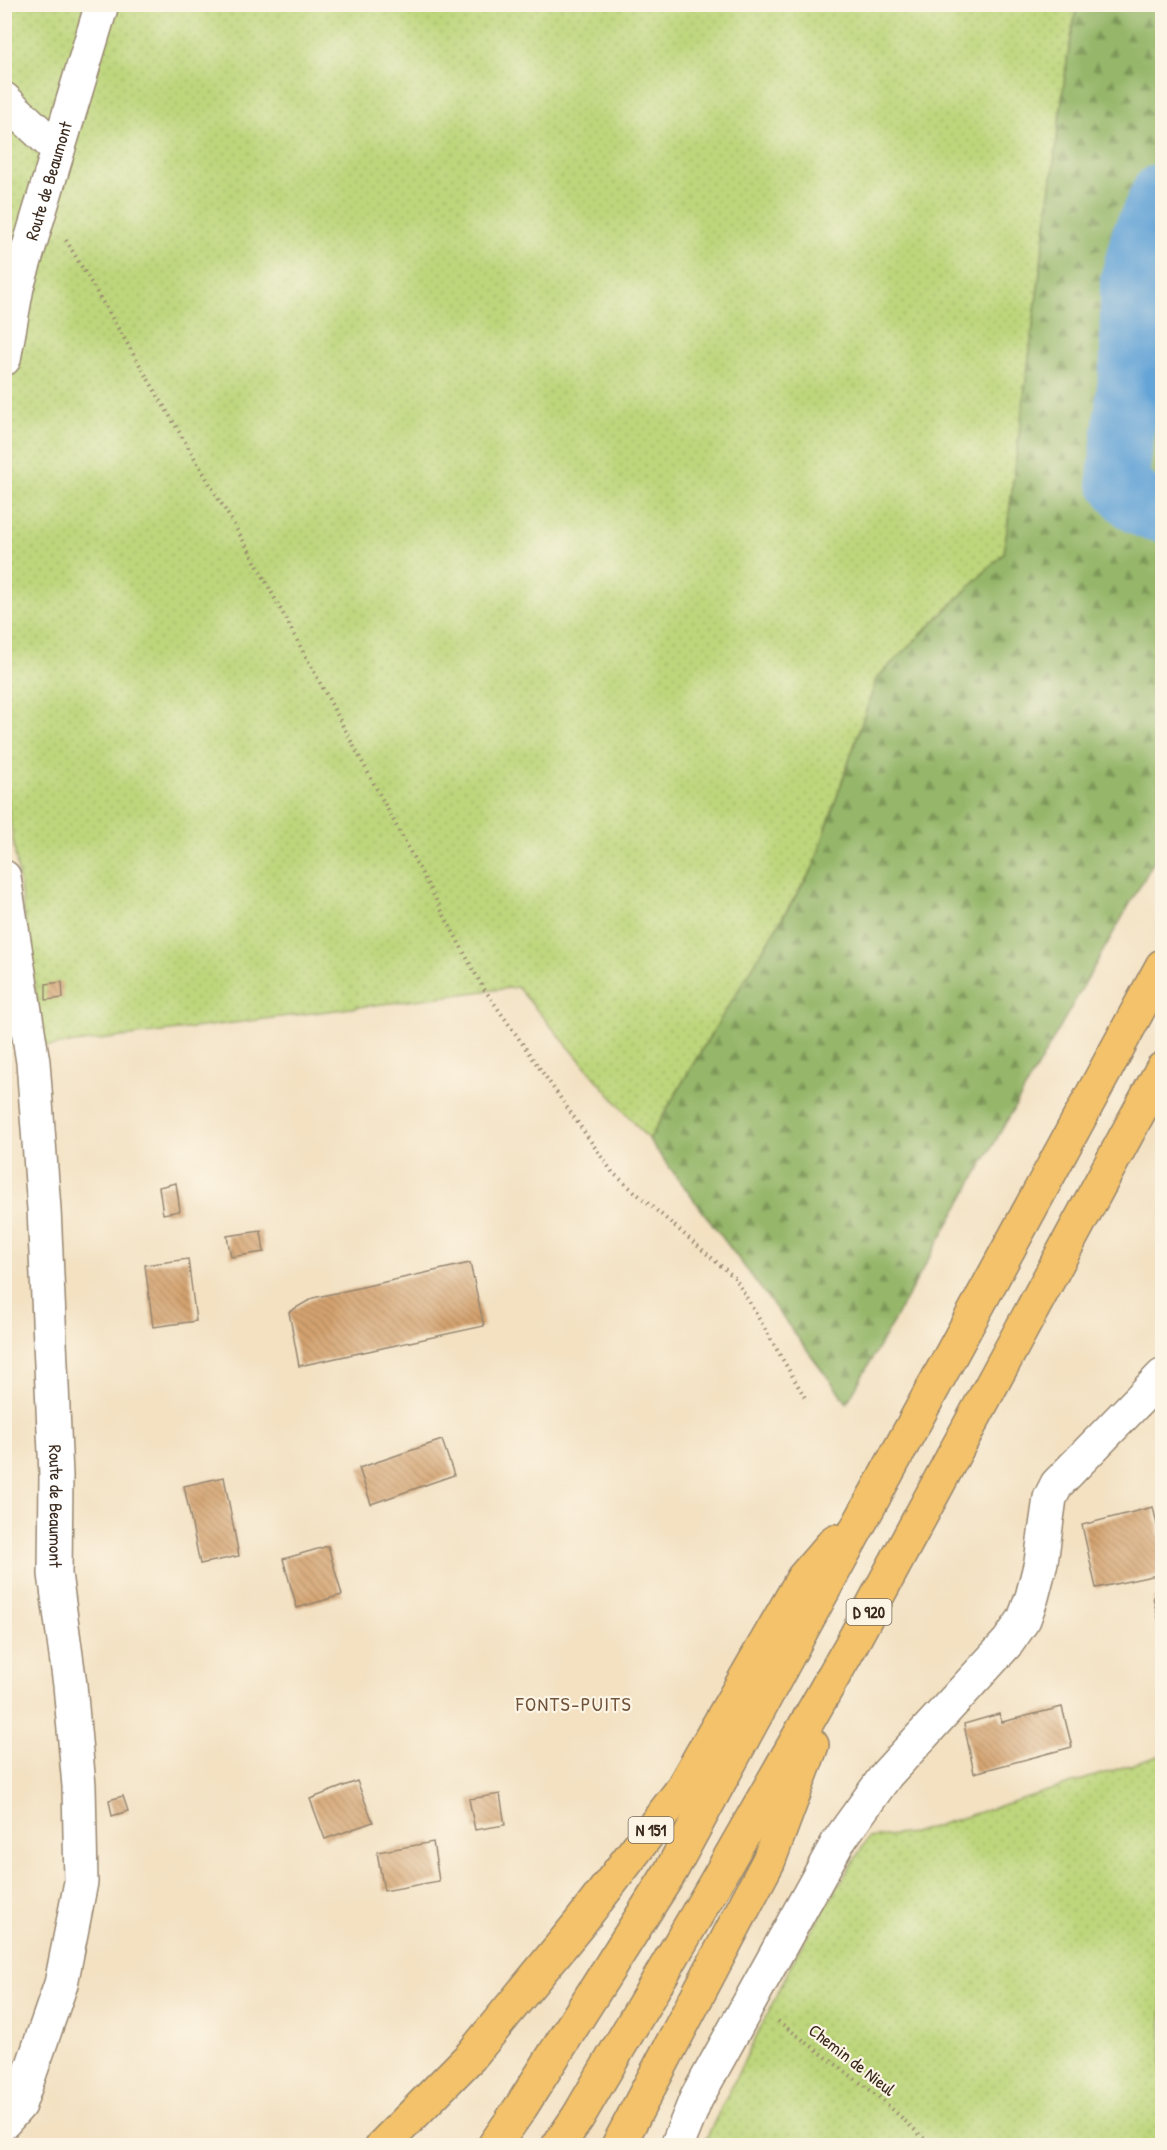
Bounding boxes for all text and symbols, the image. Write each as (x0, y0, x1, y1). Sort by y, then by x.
street label: Route de Beaumont (19, 117, 78, 243)
street label: Route de Beaumont (43, 1444, 69, 1568)
road number: D 920 (846, 1599, 892, 1625)
district label: FONTS-PUITS (515, 1690, 632, 1717)
road number: N 151 (628, 1817, 674, 1843)
street label: Chemin de Nieul (804, 2018, 901, 2102)

